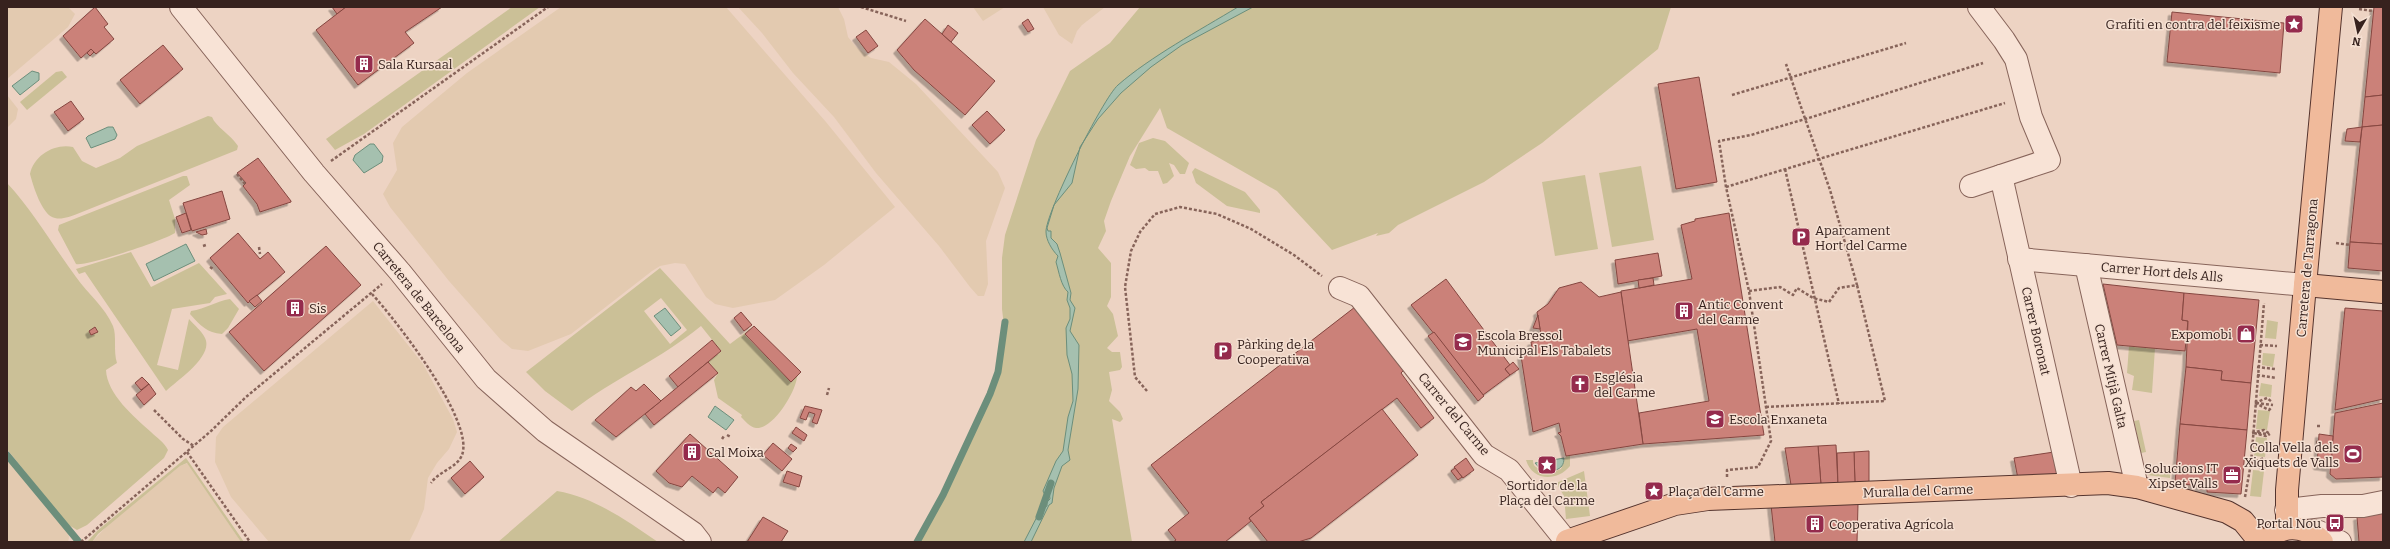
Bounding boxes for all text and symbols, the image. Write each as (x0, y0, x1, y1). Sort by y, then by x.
north arrow (2338, 12, 2378, 52)
place icon: Grafiti en contra del feixisme (2283, 13, 2305, 35)
place label: Grafiti en contra del feixisme (2106, 17, 2280, 32)
text: N (2351, 34, 2362, 48)
building icon: Sala Kursaal (353, 53, 375, 75)
place label: Sala Kursaal (378, 57, 453, 72)
street label: Carretera de Tarragona (2293, 198, 2321, 338)
place label: Aparcament Hort del Carme (1815, 223, 1907, 253)
parking icon: Aparcament Hort del Carme (1790, 226, 1812, 248)
street label: Carretera de Barcelona (370, 239, 468, 355)
street label: Carrer Hort dels Alls (2100, 259, 2224, 285)
street label: Carrer Boronat (2019, 285, 2054, 377)
building icon: Sis (284, 297, 306, 319)
place label: Antic Convent del Carme (1698, 297, 1783, 327)
building icon: Antic Convent del Carme (1673, 300, 1695, 322)
place label: Sis (309, 301, 326, 316)
street label: Carrer Mitjà Galta (2092, 322, 2130, 430)
shop icon: Expomobi (2235, 323, 2257, 345)
place label: Expomobi (2171, 327, 2232, 342)
place label: Escola Bressol Municipal Els Tabalets (1477, 328, 1611, 358)
school or university icon: Escola Bressol Municipal Els Tabalets (1452, 331, 1474, 353)
place label: Pàrking de la Cooperativa (1237, 337, 1314, 367)
parking icon: Pàrking de la Cooperativa (1212, 340, 1234, 362)
street label: Carrer del Carme (1415, 370, 1493, 458)
place label: Església del Carme (1594, 370, 1655, 400)
church icon: Església del Carme (1569, 373, 1591, 395)
school or university icon: Escola Enxaneta (1704, 408, 1726, 430)
place label: Escola Enxaneta (1729, 412, 1827, 427)
place label: Colla Vella dels Xiquets de Valls (2244, 440, 2339, 470)
building icon: Cal Moixa (681, 441, 703, 463)
sports icon: Colla Vella dels Xiquets de Valls (2342, 443, 2364, 465)
place label: Cal Moixa (706, 445, 764, 460)
place icon: Sortidor de la Plaça del Carme (1536, 454, 1558, 476)
place label: Solucions IT Xipset Valls (2144, 461, 2218, 491)
office icon: Solucions IT Xipset Valls (2221, 464, 2243, 486)
place label: Sortidor de la Plaça del Carme (1499, 478, 1595, 508)
place icon: Plaça del Carme (1643, 480, 1665, 502)
street label: Muralla del Carme (1862, 482, 1974, 500)
place label: Plaça del Carme (1668, 484, 1764, 499)
bus stop icon: Portal Nou (2324, 512, 2346, 534)
building icon: Cooperativa Agrícola (1804, 513, 1826, 535)
place label: Portal Nou (2257, 516, 2321, 531)
place label: Cooperativa Agrícola (1829, 517, 1954, 532)

